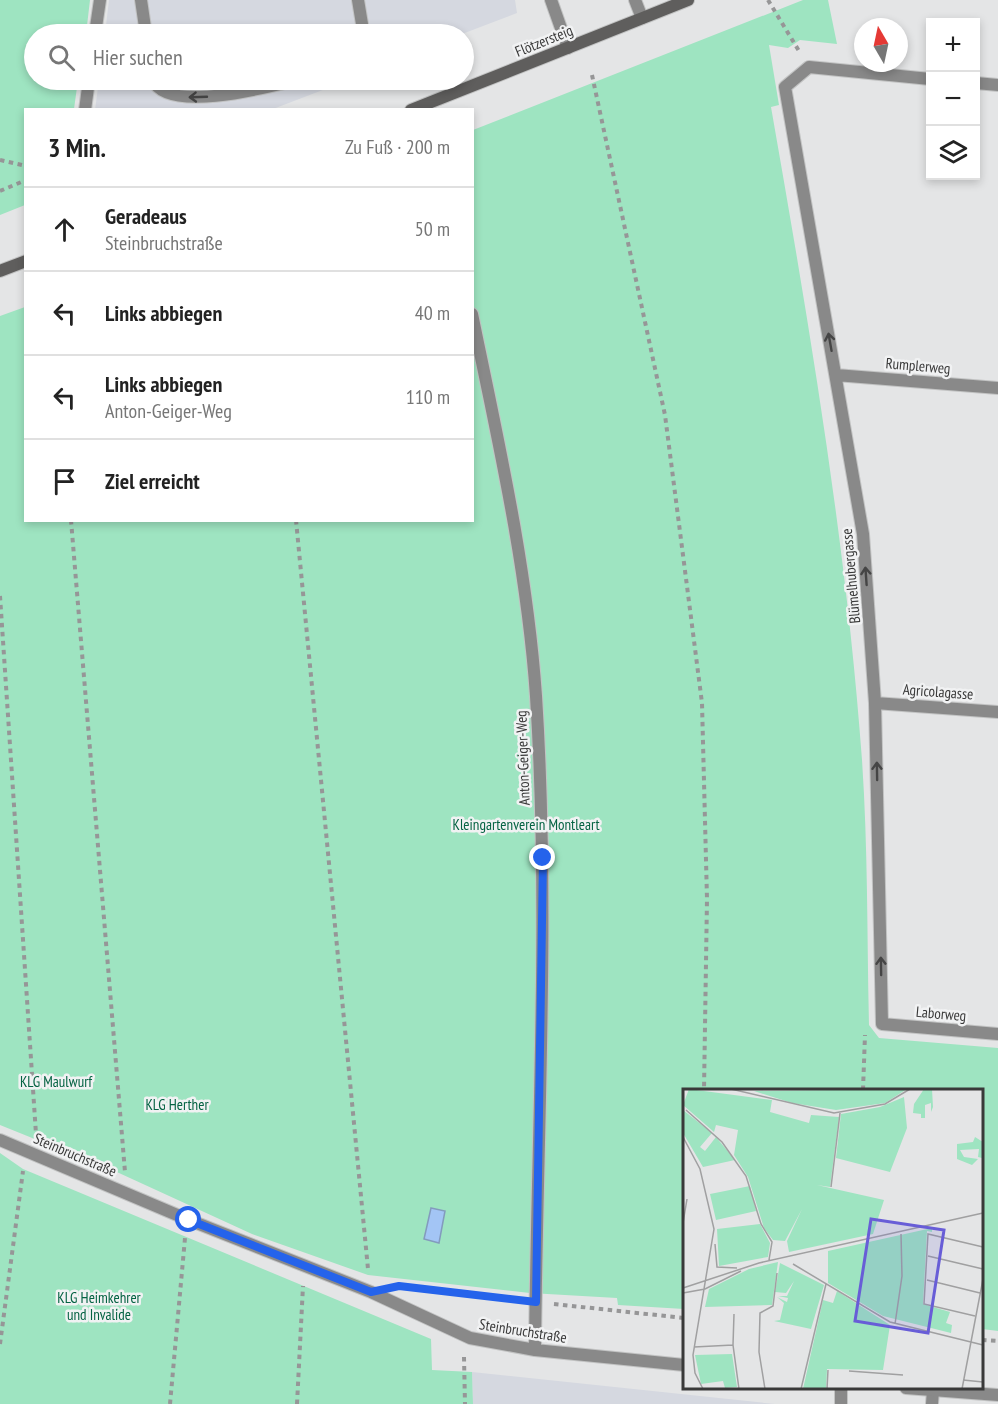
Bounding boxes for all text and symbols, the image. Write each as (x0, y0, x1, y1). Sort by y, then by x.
north arrow (854, 18, 908, 72)
map controls (926, 18, 980, 180)
button: + (926, 18, 980, 72)
street label: Flötzersteig (512, 20, 576, 61)
search box (24, 24, 474, 90)
icon: search (45, 41, 78, 74)
text: Hier suchen (93, 43, 183, 71)
button: − (926, 72, 980, 126)
one-way arrow (188, 91, 208, 102)
button: layers (926, 126, 980, 180)
text: 3 Min. (48, 131, 106, 164)
text: Zu Fuß · 200 m (345, 134, 450, 160)
text: Geradeaus (105, 202, 187, 230)
icon: ahead (48, 213, 81, 246)
text: 50 m (415, 216, 450, 242)
text: Steinbruchstraße (105, 230, 223, 256)
icon: left (48, 297, 81, 330)
text: Links abbiegen (105, 299, 222, 327)
text: 40 m (415, 300, 450, 326)
one-way arrow (824, 333, 835, 352)
street label: Rumplerweg (885, 353, 951, 378)
text: Links abbiegen (105, 370, 222, 398)
icon: left (48, 381, 81, 414)
text: 110 m (406, 384, 450, 410)
text: Anton-Geiger-Weg (105, 398, 232, 424)
icon: arrive (48, 465, 81, 498)
text: Ziel erreicht (105, 467, 200, 495)
street label: Blümelhubergasse (837, 528, 864, 624)
one-way arrow (861, 567, 872, 586)
street label: Agricolagasse (902, 680, 974, 703)
street label: Anton-Geiger-Weg (511, 710, 534, 806)
one-way arrow (871, 761, 882, 781)
park label: Kleingartenverein Montleart (452, 815, 600, 834)
route end (529, 844, 555, 870)
one-way arrow (875, 956, 887, 976)
street label: Laborweg (915, 1002, 967, 1025)
park label: KLG Maulwurf (20, 1072, 93, 1091)
inset map (683, 1089, 983, 1389)
park label: KLG Herther (145, 1095, 209, 1114)
street label: Steinbruchstraße (31, 1129, 120, 1181)
route start (175, 1206, 201, 1232)
park label: KLG Heimkehrer und Invalide (57, 1288, 142, 1324)
street label: Steinbruchstraße (478, 1314, 568, 1347)

